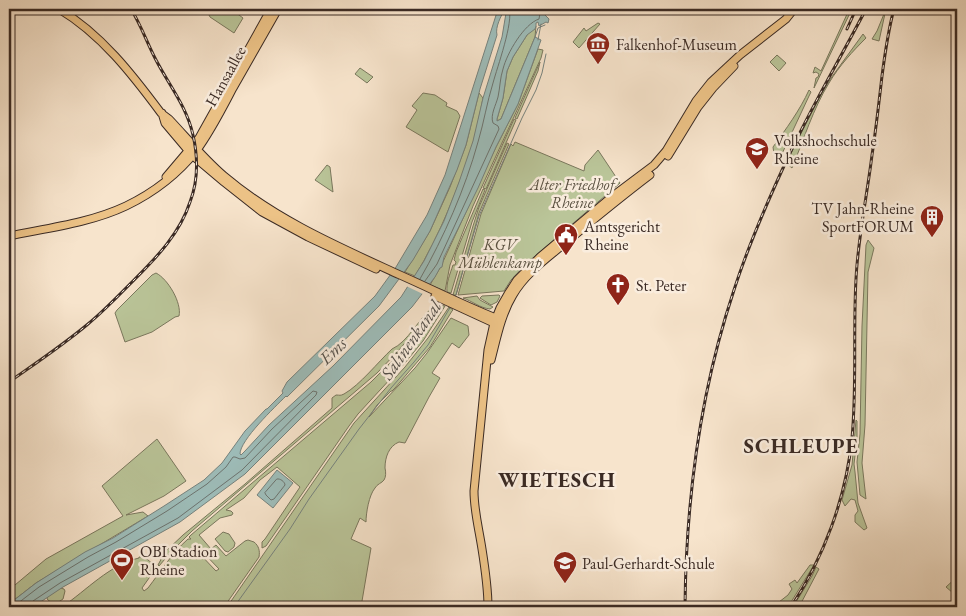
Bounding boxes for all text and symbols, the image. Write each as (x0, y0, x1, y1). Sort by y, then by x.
museum icon: Falkenhof-Museum (585, 31, 611, 65)
place label: Falkenhof-Museum (616, 34, 737, 55)
street label: Hansaallee (200, 42, 251, 110)
place label: Volkshochschule Rheine (774, 130, 877, 169)
school or university icon: Volkshochschule Rheine (744, 136, 770, 170)
park label: Alter Friedhof Rheine (528, 174, 619, 213)
place label: TV Jahn-Rheine SportFORUM (811, 198, 914, 237)
building icon: TV Jahn-Rheine SportFORUM (919, 204, 945, 238)
place label: Amtsgericht Rheine (583, 216, 660, 255)
public building icon: Amtsgericht Rheine (553, 222, 579, 256)
park label: KGV Mühlenkamp (457, 234, 542, 273)
church icon: St. Peter (605, 272, 631, 306)
place label: St. Peter (636, 275, 687, 296)
water label: Salinenkanal (374, 295, 447, 385)
water label: Ems (313, 331, 352, 370)
district label: SCHLEUPE (744, 432, 858, 459)
district label: WIETESCH (498, 466, 616, 493)
place label: OBI Stadion Rheine (140, 541, 218, 580)
sports icon: OBI Stadion Rheine (109, 547, 135, 581)
school or university icon: Paul-Gerhardt-Schule (552, 550, 578, 584)
place label: Paul-Gerhardt-Schule (582, 553, 715, 574)

